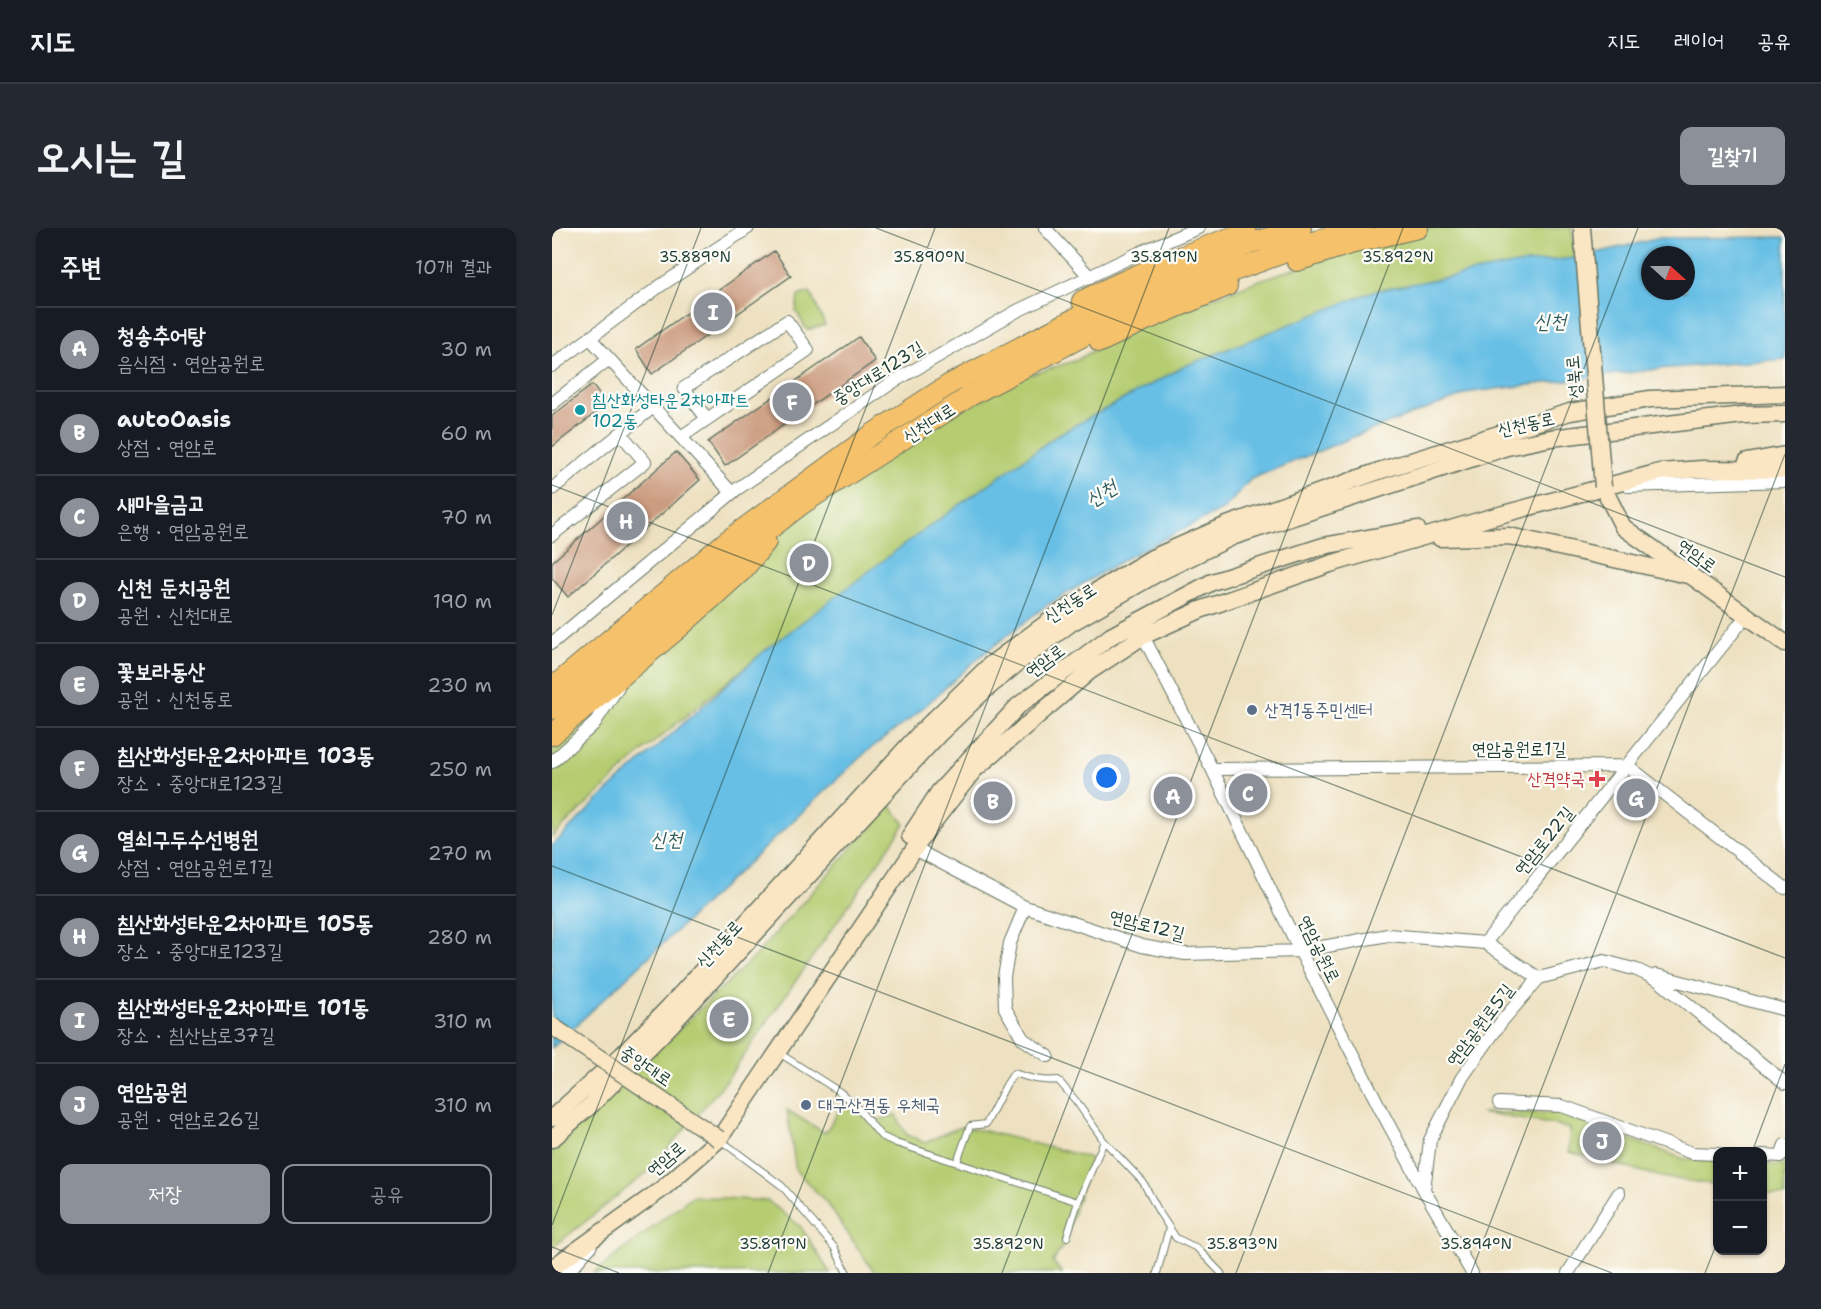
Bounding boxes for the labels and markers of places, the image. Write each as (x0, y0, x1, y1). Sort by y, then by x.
pin: I (694, 290, 732, 334)
pin: F (772, 380, 812, 424)
place label: 침산화성타운2차아파트 102동 (592, 388, 749, 433)
marker: 침산화성타운2차아파트 102동 (573, 403, 587, 417)
pin: H (606, 498, 646, 544)
pin: D (790, 540, 828, 586)
place label: 산격1동주민센터 (1264, 698, 1373, 722)
marker: 산격1동주민센터 (1245, 703, 1259, 717)
place label: 산격약국 (1527, 767, 1585, 791)
pin: C (1228, 770, 1268, 816)
marker: 산격약국 (1590, 772, 1604, 786)
pin: A (1154, 774, 1192, 818)
pin: G (1616, 776, 1656, 820)
pin: B (974, 778, 1012, 824)
pin: E (710, 996, 748, 1042)
place label: 대구산격동 우체국 (818, 1093, 940, 1117)
marker: 대구산격동 우체국 (799, 1098, 813, 1112)
pin: J (1582, 1118, 1622, 1164)

